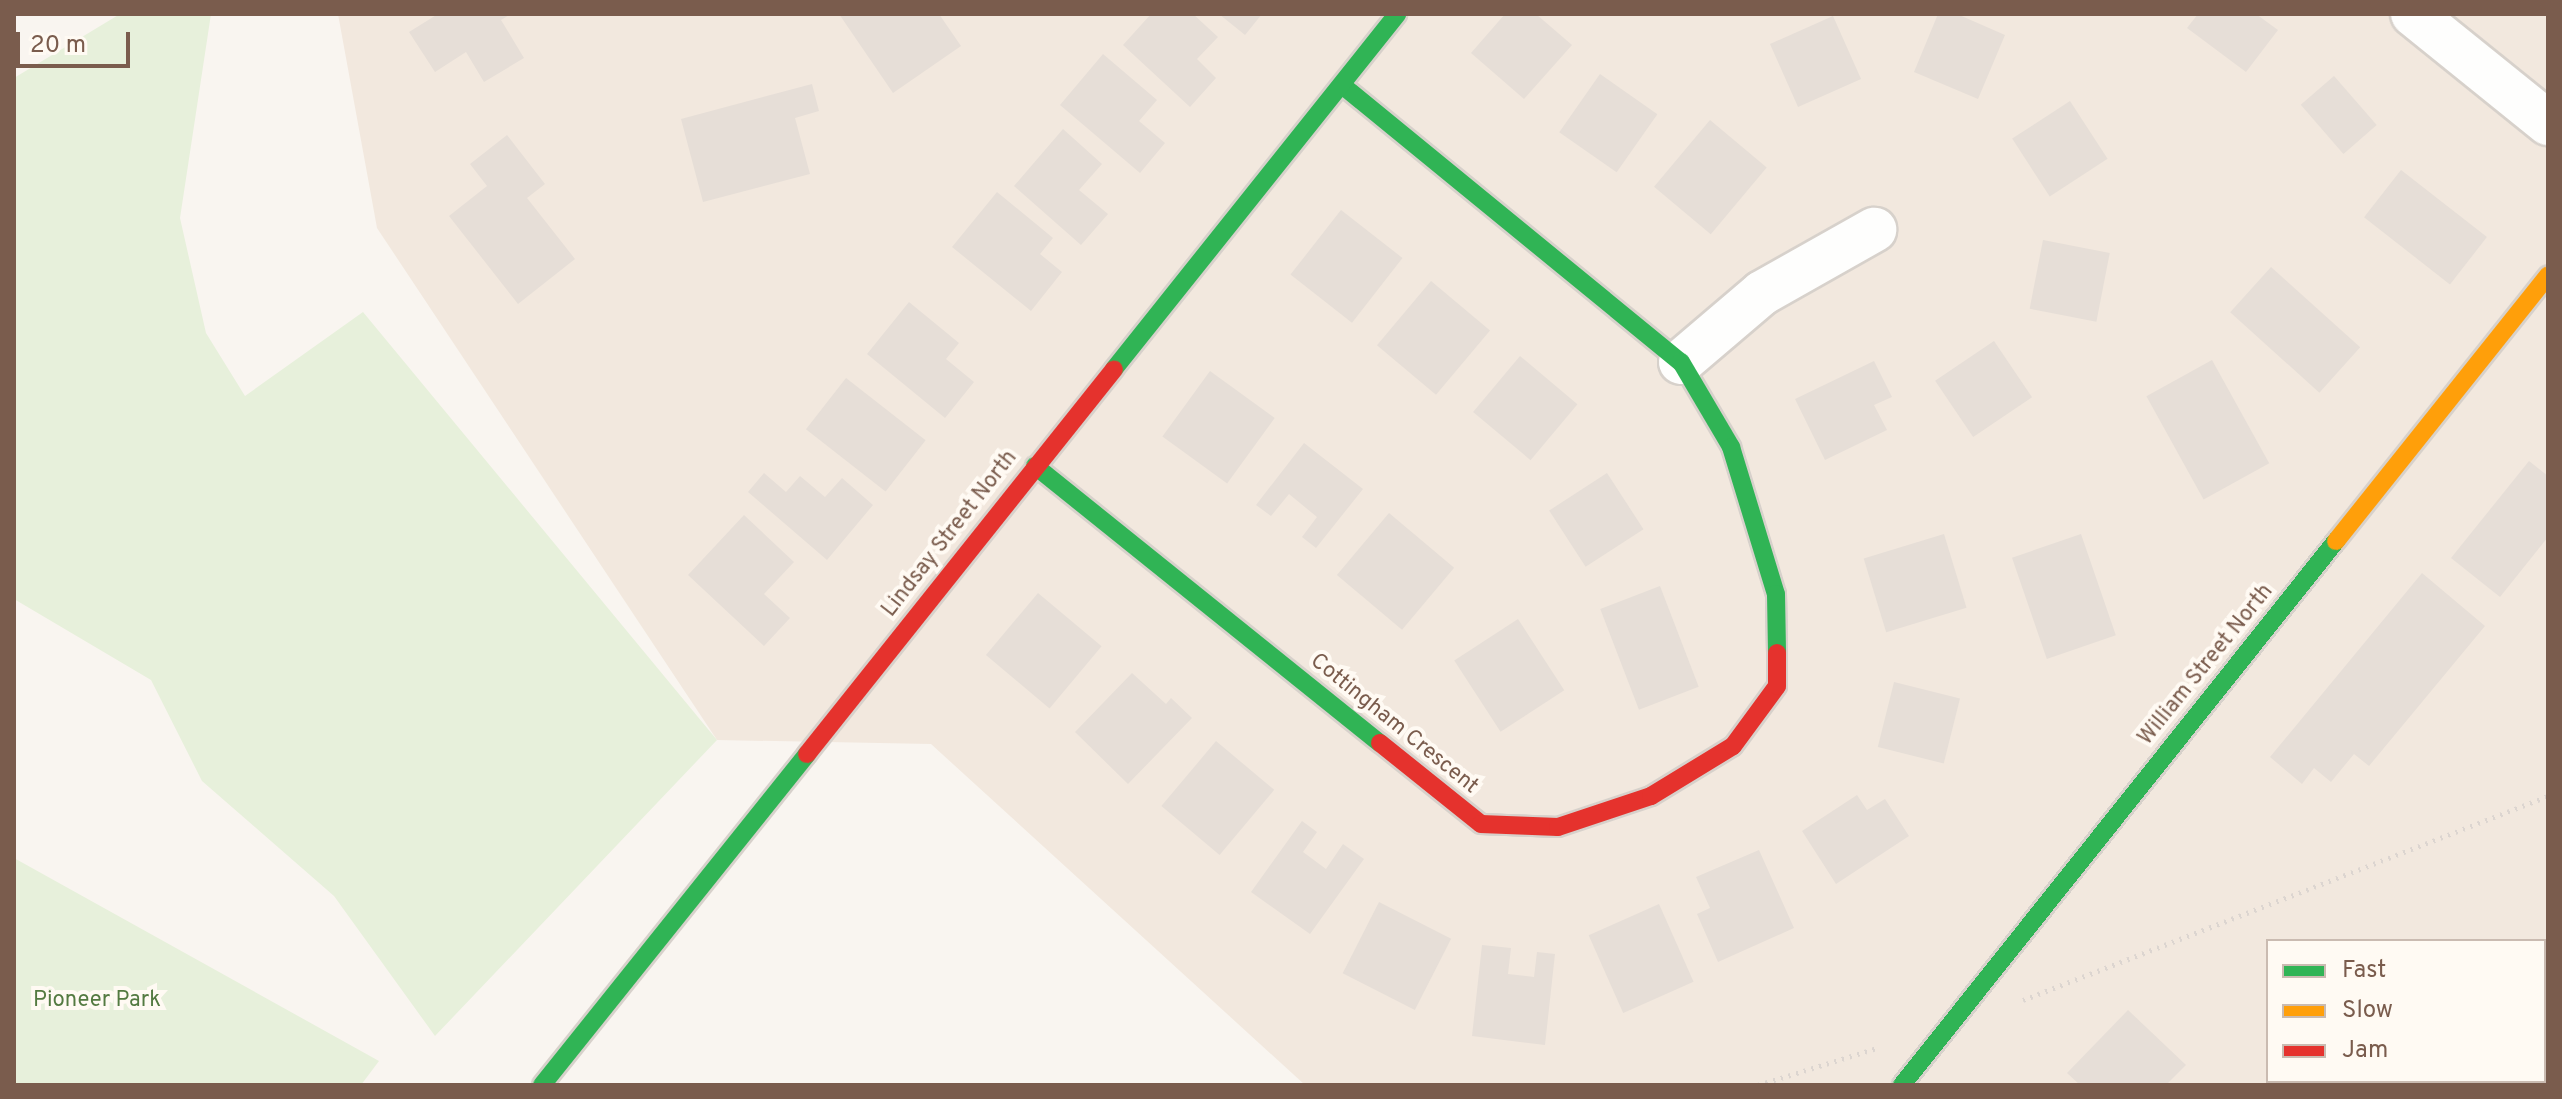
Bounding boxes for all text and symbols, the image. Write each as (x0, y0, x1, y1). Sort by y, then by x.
scale bar (20, 16, 134, 66)
text: 20 m (30, 31, 86, 61)
street label: Lindsay Street North (877, 445, 1023, 623)
street label: William Street North (2133, 579, 2279, 751)
street label: Cottingham Crescent (1305, 648, 1483, 800)
legend (2266, 939, 2546, 1083)
text: Fast (2342, 956, 2386, 986)
park label: Pioneer Park (33, 988, 161, 1014)
text: Slow (2342, 996, 2393, 1026)
text: Jam (2342, 1036, 2388, 1066)

